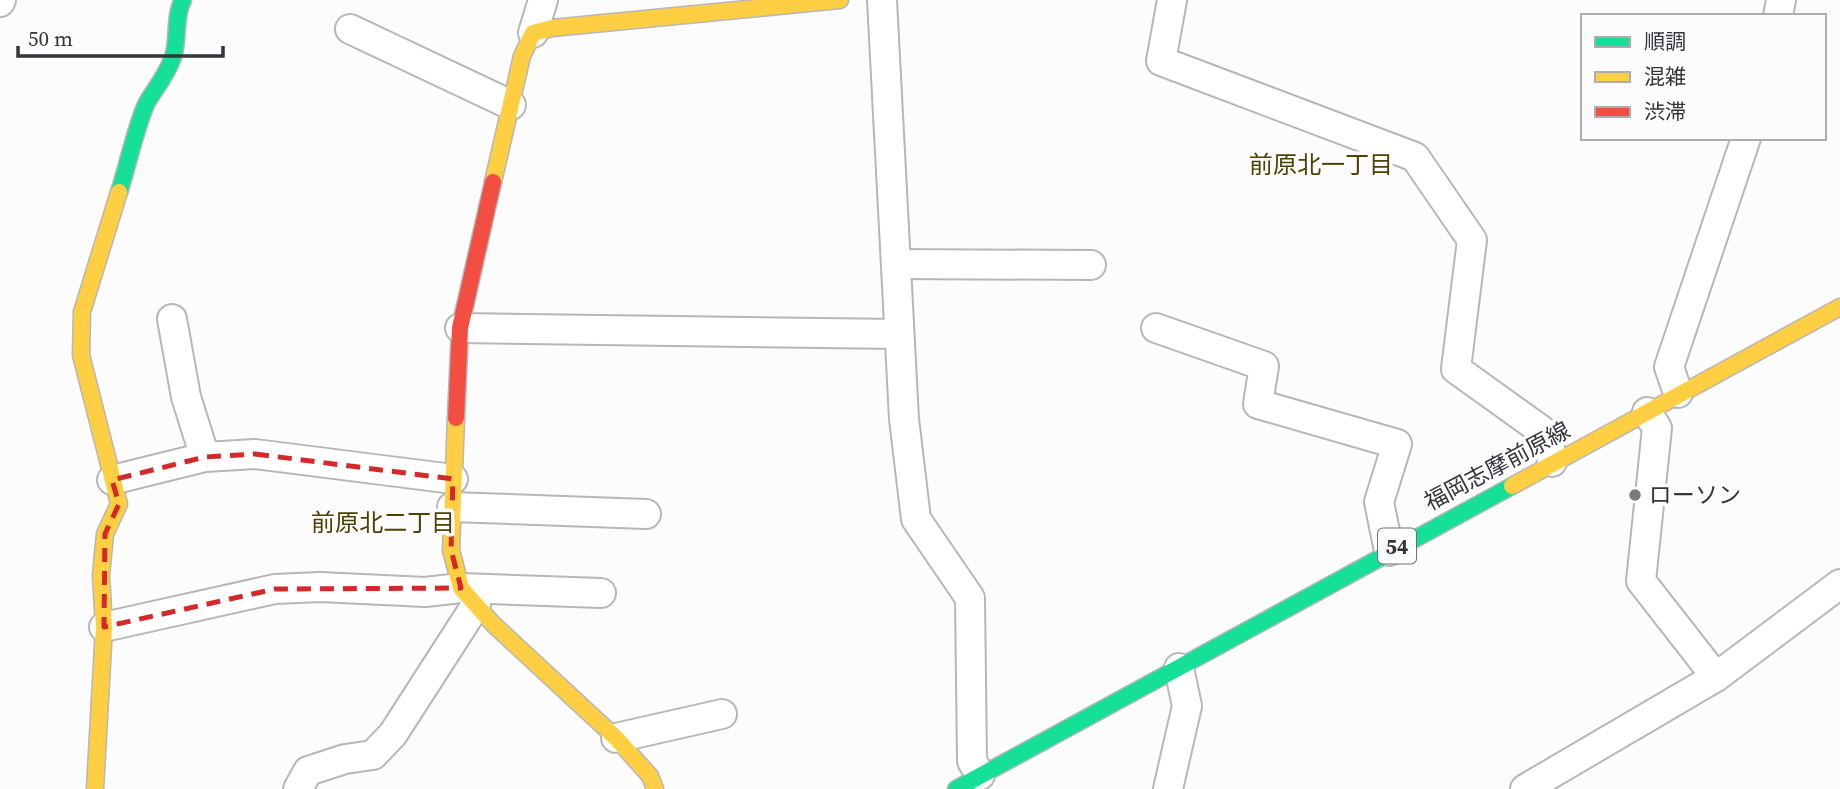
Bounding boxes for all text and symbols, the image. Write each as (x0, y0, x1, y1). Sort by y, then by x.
scale bar (18, 14, 222, 58)
legend (1581, 14, 1826, 140)
text: 50 m (28, 24, 73, 53)
text: 順調 (1644, 27, 1686, 56)
text: 混雑 (1644, 62, 1686, 91)
text: 渋滞 (1644, 97, 1686, 126)
district label: 前原北一丁目 (1249, 148, 1393, 181)
street label: 福岡志摩前原線 (1418, 414, 1576, 518)
place label: ローソン (1649, 479, 1741, 511)
marker: ローソン (1627, 487, 1643, 503)
district label: 前原北二丁目 (311, 506, 455, 539)
road number: 54 (1378, 528, 1416, 564)

